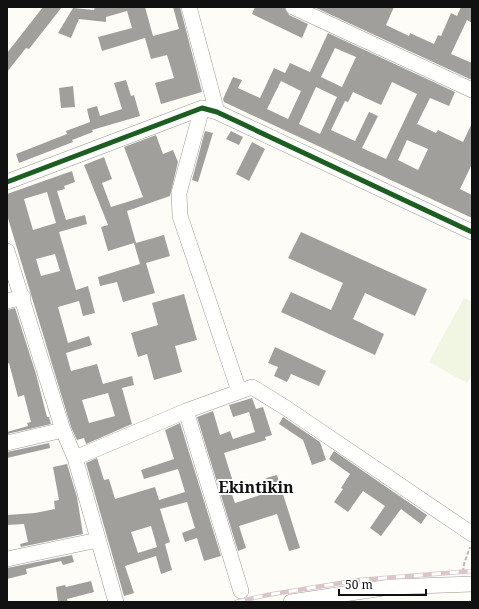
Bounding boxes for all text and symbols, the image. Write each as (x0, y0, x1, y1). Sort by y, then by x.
district label: Ekintikin (218, 476, 294, 498)
scale bar (339, 571, 426, 597)
text: 50 m (345, 576, 373, 593)

